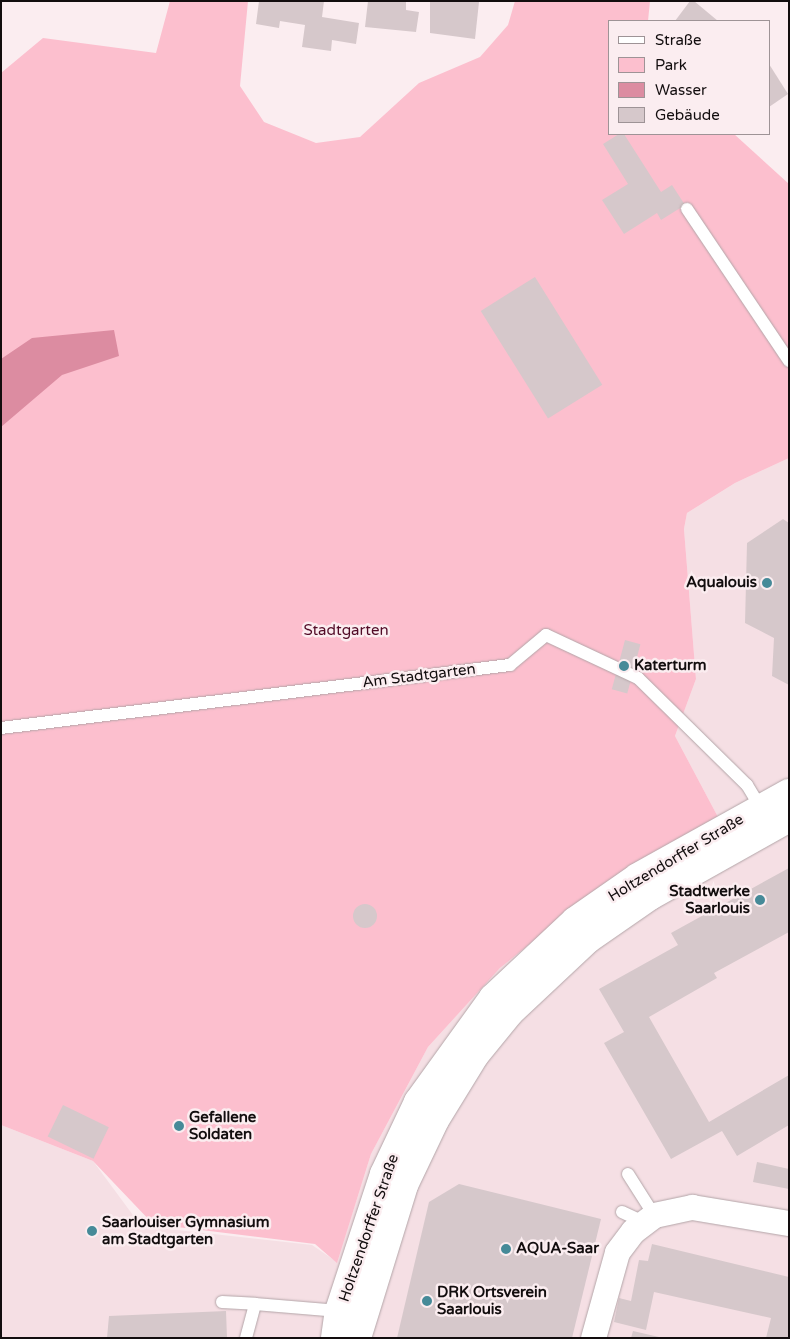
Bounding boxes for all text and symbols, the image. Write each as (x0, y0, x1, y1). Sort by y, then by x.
legend (608, 20, 770, 135)
text: Straße (655, 31, 701, 49)
text: Park (655, 56, 687, 74)
text: Wasser (655, 81, 707, 99)
text: Gebäude (655, 106, 720, 124)
place label: Aqualouis (686, 574, 757, 592)
marker: Aqualouis (761, 577, 773, 589)
park label: Stadtgarten (303, 622, 389, 640)
place label: Katerturm (634, 657, 707, 675)
street label: Am Stadtgarten (361, 660, 477, 692)
marker: Katerturm (618, 660, 630, 672)
street label: Holtzendorffer Straße (605, 810, 747, 906)
place label: Stadtwerke Saarlouis (669, 882, 750, 917)
marker: Stadtwerke Saarlouis (754, 894, 766, 906)
place label: Gefallene Soldaten (189, 1108, 256, 1143)
marker: Gefallene Soldaten (173, 1120, 185, 1132)
street label: Holtzendorffer Straße (335, 1152, 403, 1304)
place label: Saarlouiser Gymnasium am Stadtgarten (102, 1213, 269, 1248)
marker: Saarlouiser Gymnasium am Stadtgarten (86, 1225, 98, 1237)
place label: AQUA-Saar (516, 1240, 599, 1258)
marker: AQUA-Saar (500, 1243, 512, 1255)
place label: DRK Ortsverein Saarlouis (437, 1283, 547, 1318)
marker: DRK Ortsverein Saarlouis (421, 1295, 433, 1307)

